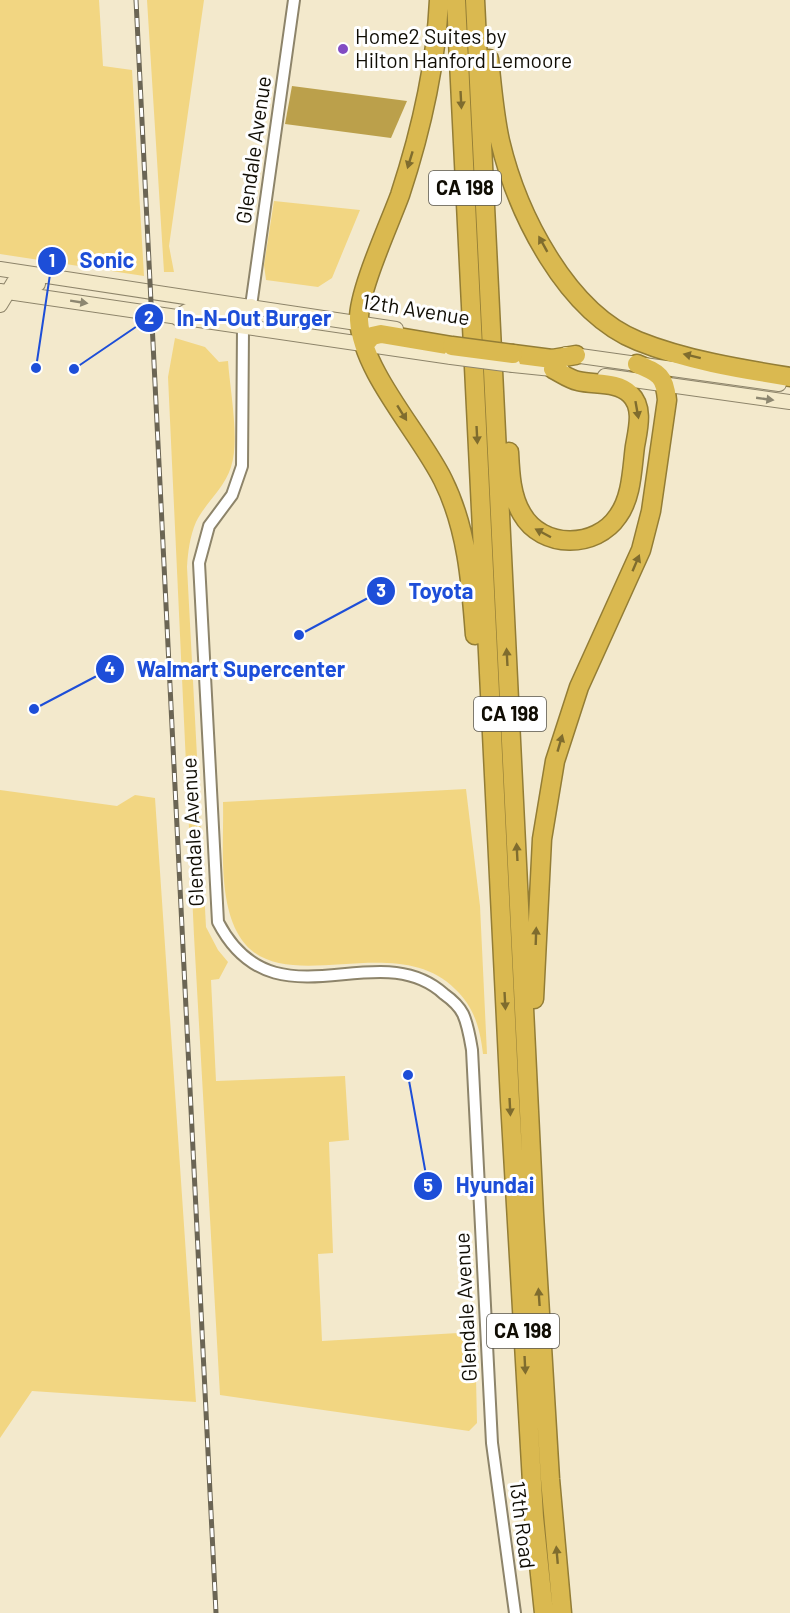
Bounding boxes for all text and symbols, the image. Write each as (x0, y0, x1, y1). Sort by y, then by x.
place label: Home2 Suites by Hilton Hanford Lemoore (355, 23, 572, 72)
marker: Home2 Suites by Hilton Hanford Lemoore (336, 42, 350, 56)
street label: Glendale Avenue (230, 74, 275, 225)
one-way arrow (456, 91, 465, 110)
one-way arrow (405, 151, 414, 169)
road number: CA 198 (429, 171, 501, 205)
one-way arrow (537, 236, 548, 252)
callout: Sonic (37, 241, 146, 281)
text: Sonic (80, 246, 135, 272)
text: 1 (49, 249, 55, 271)
street label: 12th Avenue (361, 288, 472, 329)
one-way arrow (69, 297, 88, 306)
callout: In-N-Out Burger (134, 298, 343, 338)
text: In-N-Out Burger (177, 304, 332, 330)
text: 2 (144, 306, 154, 328)
one-way arrow (682, 351, 701, 361)
one-way arrow (756, 394, 775, 403)
one-way arrow (632, 401, 641, 420)
one-way arrow (396, 405, 407, 421)
one-way arrow (473, 426, 482, 445)
one-way arrow (534, 528, 551, 538)
one-way arrow (631, 554, 641, 572)
callout: Toyota (366, 571, 485, 611)
text: Toyota (409, 577, 473, 603)
text: 3 (376, 579, 386, 601)
one-way arrow (503, 648, 512, 667)
callout: Walmart Supercenter (95, 649, 358, 689)
text: Walmart Supercenter (137, 655, 346, 681)
text: 4 (105, 657, 116, 679)
road number: CA 198 (474, 697, 546, 731)
one-way arrow (556, 734, 565, 752)
street label: Glendale Avenue (175, 757, 208, 907)
one-way arrow (512, 842, 521, 861)
one-way arrow (532, 926, 541, 945)
one-way arrow (500, 991, 509, 1010)
one-way arrow (506, 1097, 515, 1116)
callout: Hyundai (413, 1166, 546, 1206)
text: Hyundai (456, 1171, 534, 1197)
text: 5 (423, 1174, 433, 1196)
street label: Glendale Avenue (448, 1232, 481, 1382)
one-way arrow (535, 1288, 544, 1307)
road number: CA 198 (487, 1314, 559, 1348)
one-way arrow (520, 1355, 530, 1374)
street label: 13th Road (506, 1480, 541, 1570)
one-way arrow (552, 1545, 561, 1564)

